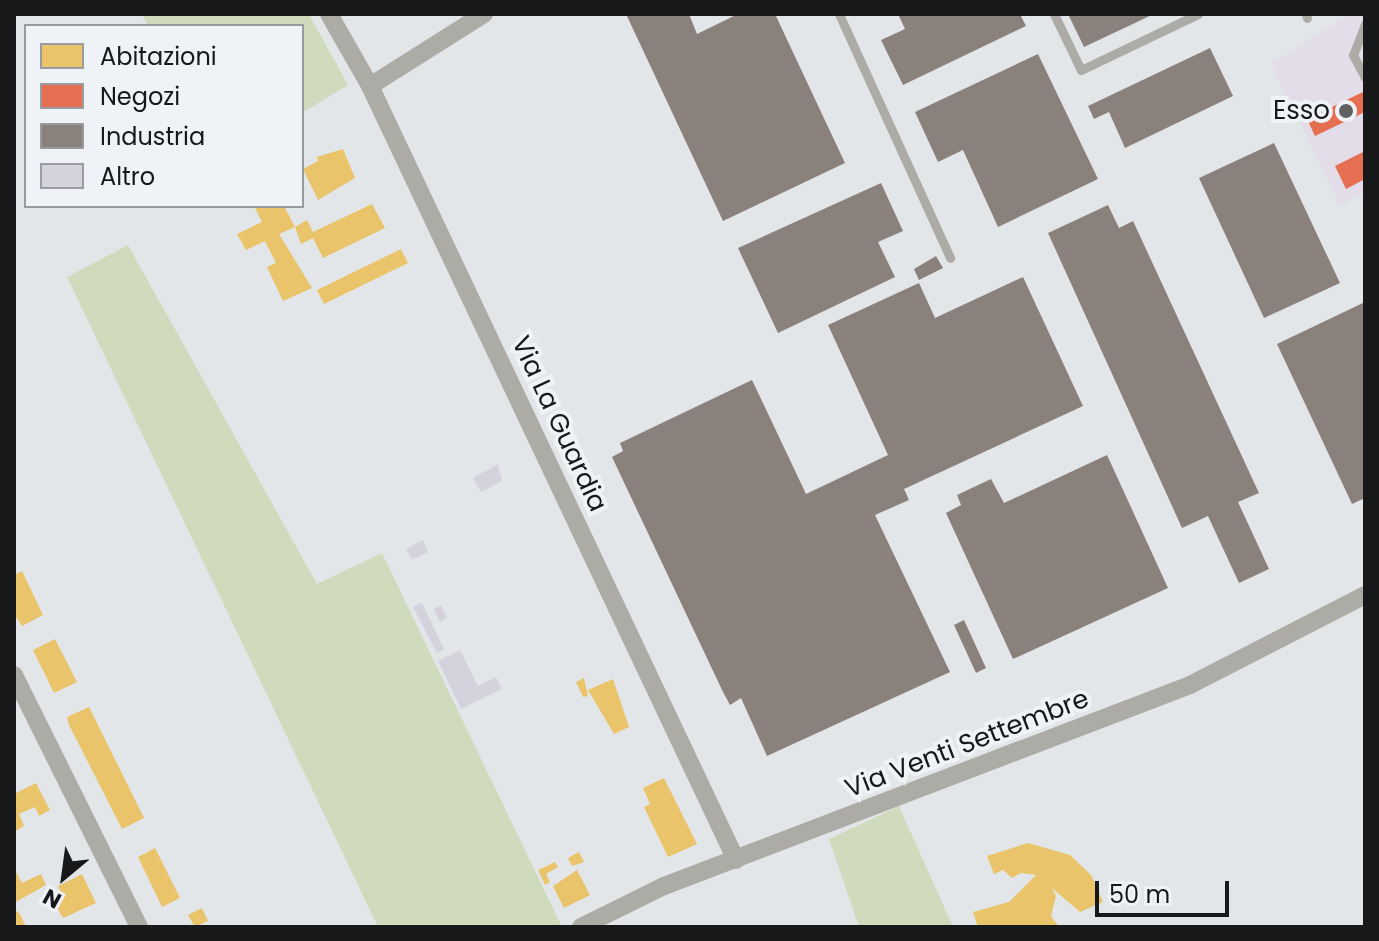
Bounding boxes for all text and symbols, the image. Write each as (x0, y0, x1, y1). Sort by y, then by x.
legend (24, 24, 304, 208)
text: Abitazioni (100, 40, 217, 73)
text: Negozi (100, 80, 180, 113)
place label: Esso (1273, 95, 1330, 127)
marker: Esso (1337, 102, 1355, 120)
text: Industria (100, 120, 205, 153)
text: Altro (100, 160, 155, 193)
street label: Via La Guardia (505, 331, 613, 517)
street label: Via Venti Settembre (841, 683, 1093, 805)
north arrow (24, 837, 104, 917)
scale bar (1099, 865, 1233, 915)
text: 50 m (1109, 878, 1170, 911)
text: N (37, 881, 67, 916)

